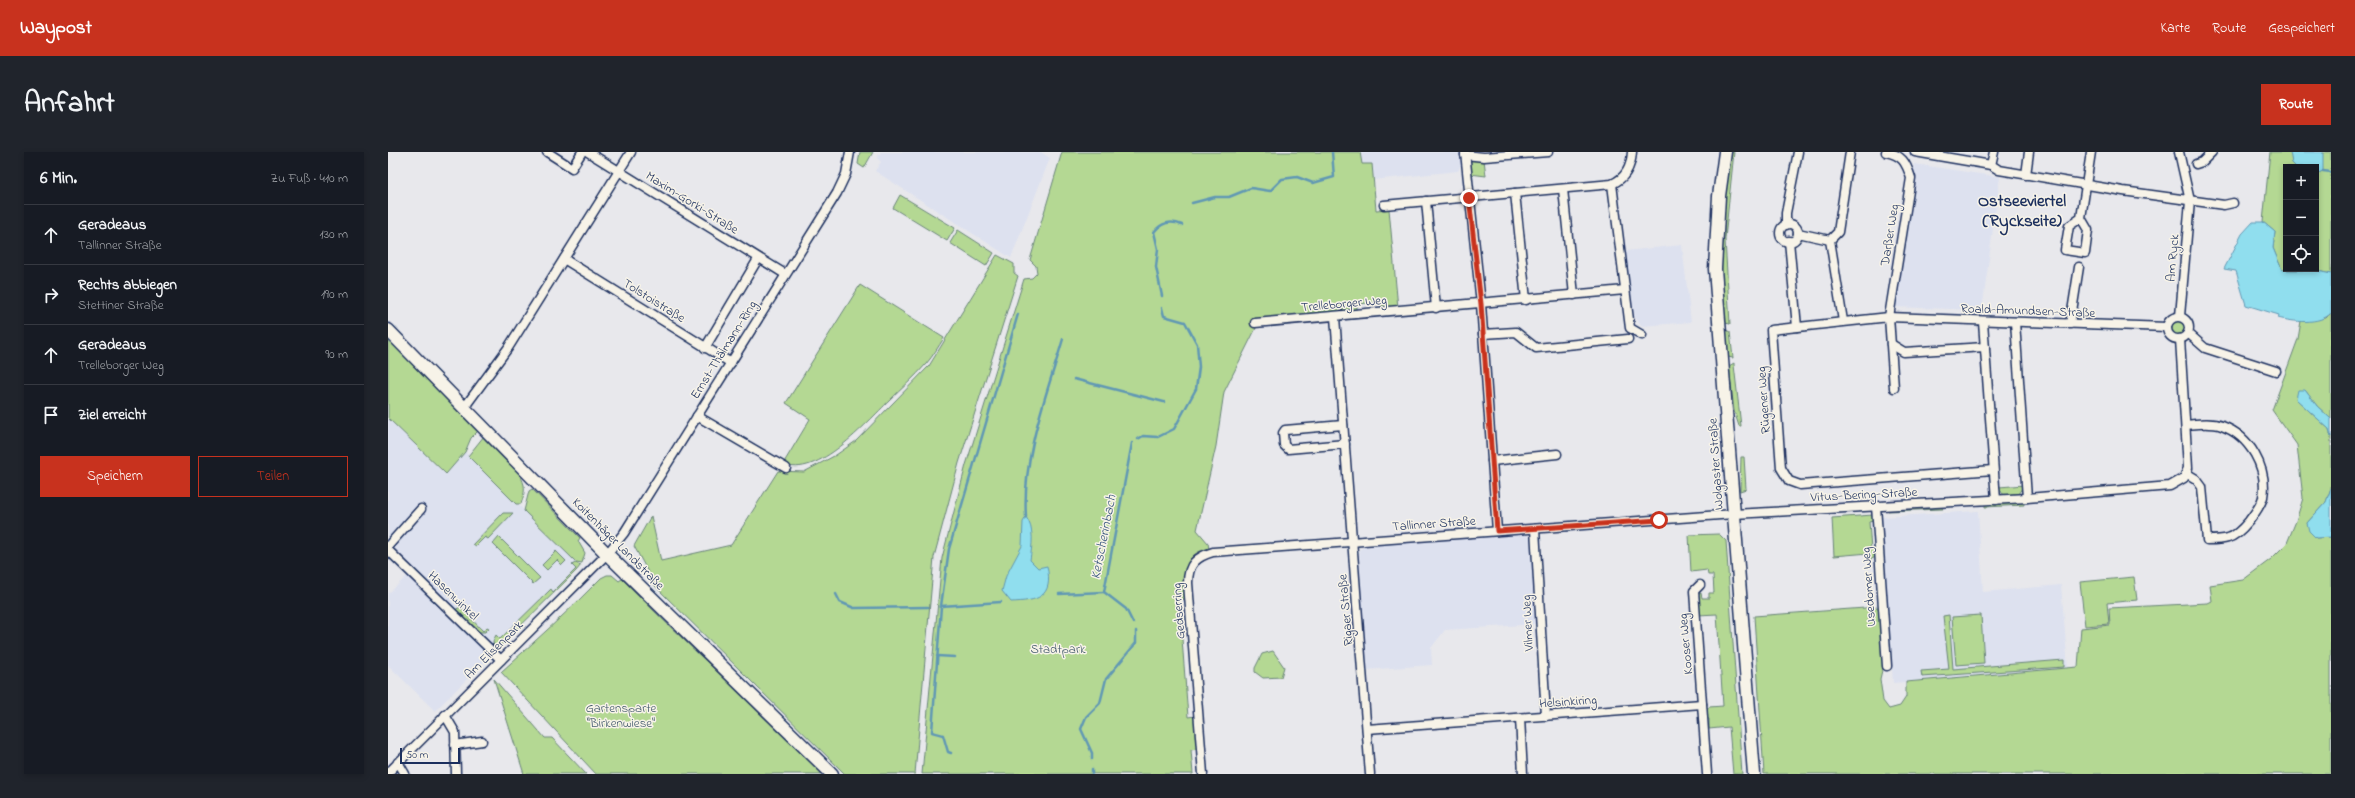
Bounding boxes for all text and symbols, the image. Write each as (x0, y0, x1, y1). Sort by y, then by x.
text: Waypost (20, 15, 92, 42)
text: Karte (2161, 18, 2190, 39)
text: Route (2212, 18, 2246, 39)
text: Gespeichert (2268, 18, 2335, 39)
text: Anfahrt (24, 84, 115, 125)
button: Route (2261, 84, 2331, 125)
map controls (2283, 164, 2319, 272)
button: + (2283, 164, 2319, 200)
text: 6 Min. (40, 166, 77, 191)
street label: Maxim-Gorki-Straße (642, 167, 742, 239)
text: Zu Fuß · 410 m (271, 169, 348, 188)
route end (1460, 189, 1478, 207)
district label: Ostseeviertel (Ryckseite) (1978, 189, 2066, 236)
button: − (2283, 200, 2319, 236)
street label: Darßer Weg (1876, 203, 1905, 268)
text: Geradeaus (78, 214, 146, 236)
icon: ahead (40, 224, 62, 246)
text: 130 m (320, 225, 348, 244)
street label: Am Ryck (2161, 233, 2186, 283)
text: Tallinner Straße (78, 236, 162, 255)
button: locate (2283, 236, 2319, 272)
text: Rechts abbiegen (78, 274, 177, 296)
street label: Tolstoistraße (619, 274, 689, 328)
icon: right (40, 284, 62, 306)
text: 190 m (321, 285, 348, 304)
street label: Trelleborger Weg (1300, 291, 1388, 318)
text: Stettiner Straße (78, 296, 164, 315)
street label: Ernst-Thälmann-Ring (686, 297, 763, 404)
street label: Roald-Amundsen-Straße (1960, 299, 2096, 323)
text: Geradeaus (78, 334, 146, 356)
icon: ahead (40, 344, 62, 366)
text: 90 m (325, 345, 348, 364)
text: Trelleborger Weg (78, 356, 164, 375)
street label: Rügener Weg (1752, 365, 1777, 434)
icon: arrive (40, 404, 62, 426)
text: Ziel erreicht (78, 404, 146, 426)
street label: Wolgaster Straße (1703, 417, 1730, 511)
button: Speichern (40, 456, 190, 497)
button: Teilen (198, 456, 348, 497)
street label: Vitus-Bering-Straße (1809, 483, 1918, 508)
street label: Koitenhäger Landstraße (567, 493, 669, 595)
water label: Ketscherinbach (1086, 493, 1123, 581)
route start (1650, 511, 1668, 529)
street label: Tallinner Straße (1392, 512, 1476, 536)
street label: Usedomer Weg (1857, 546, 1882, 627)
street label: Hasenwinkel (423, 567, 483, 625)
street label: Rigaer Straße (1333, 573, 1360, 647)
street label: Gedserring (1168, 582, 1191, 640)
street label: Vilmer Weg (1517, 594, 1540, 653)
street label: Kooser Weg (1674, 612, 1699, 675)
street label: Am Elisenpark (460, 616, 528, 684)
park label: Stadtpark (1030, 640, 1086, 659)
street label: Helsinkiring (1539, 691, 1598, 714)
park label: Gartensparte "Birkenwiese" (586, 699, 657, 733)
scale bar (400, 746, 460, 765)
text: 50 m (406, 747, 428, 763)

